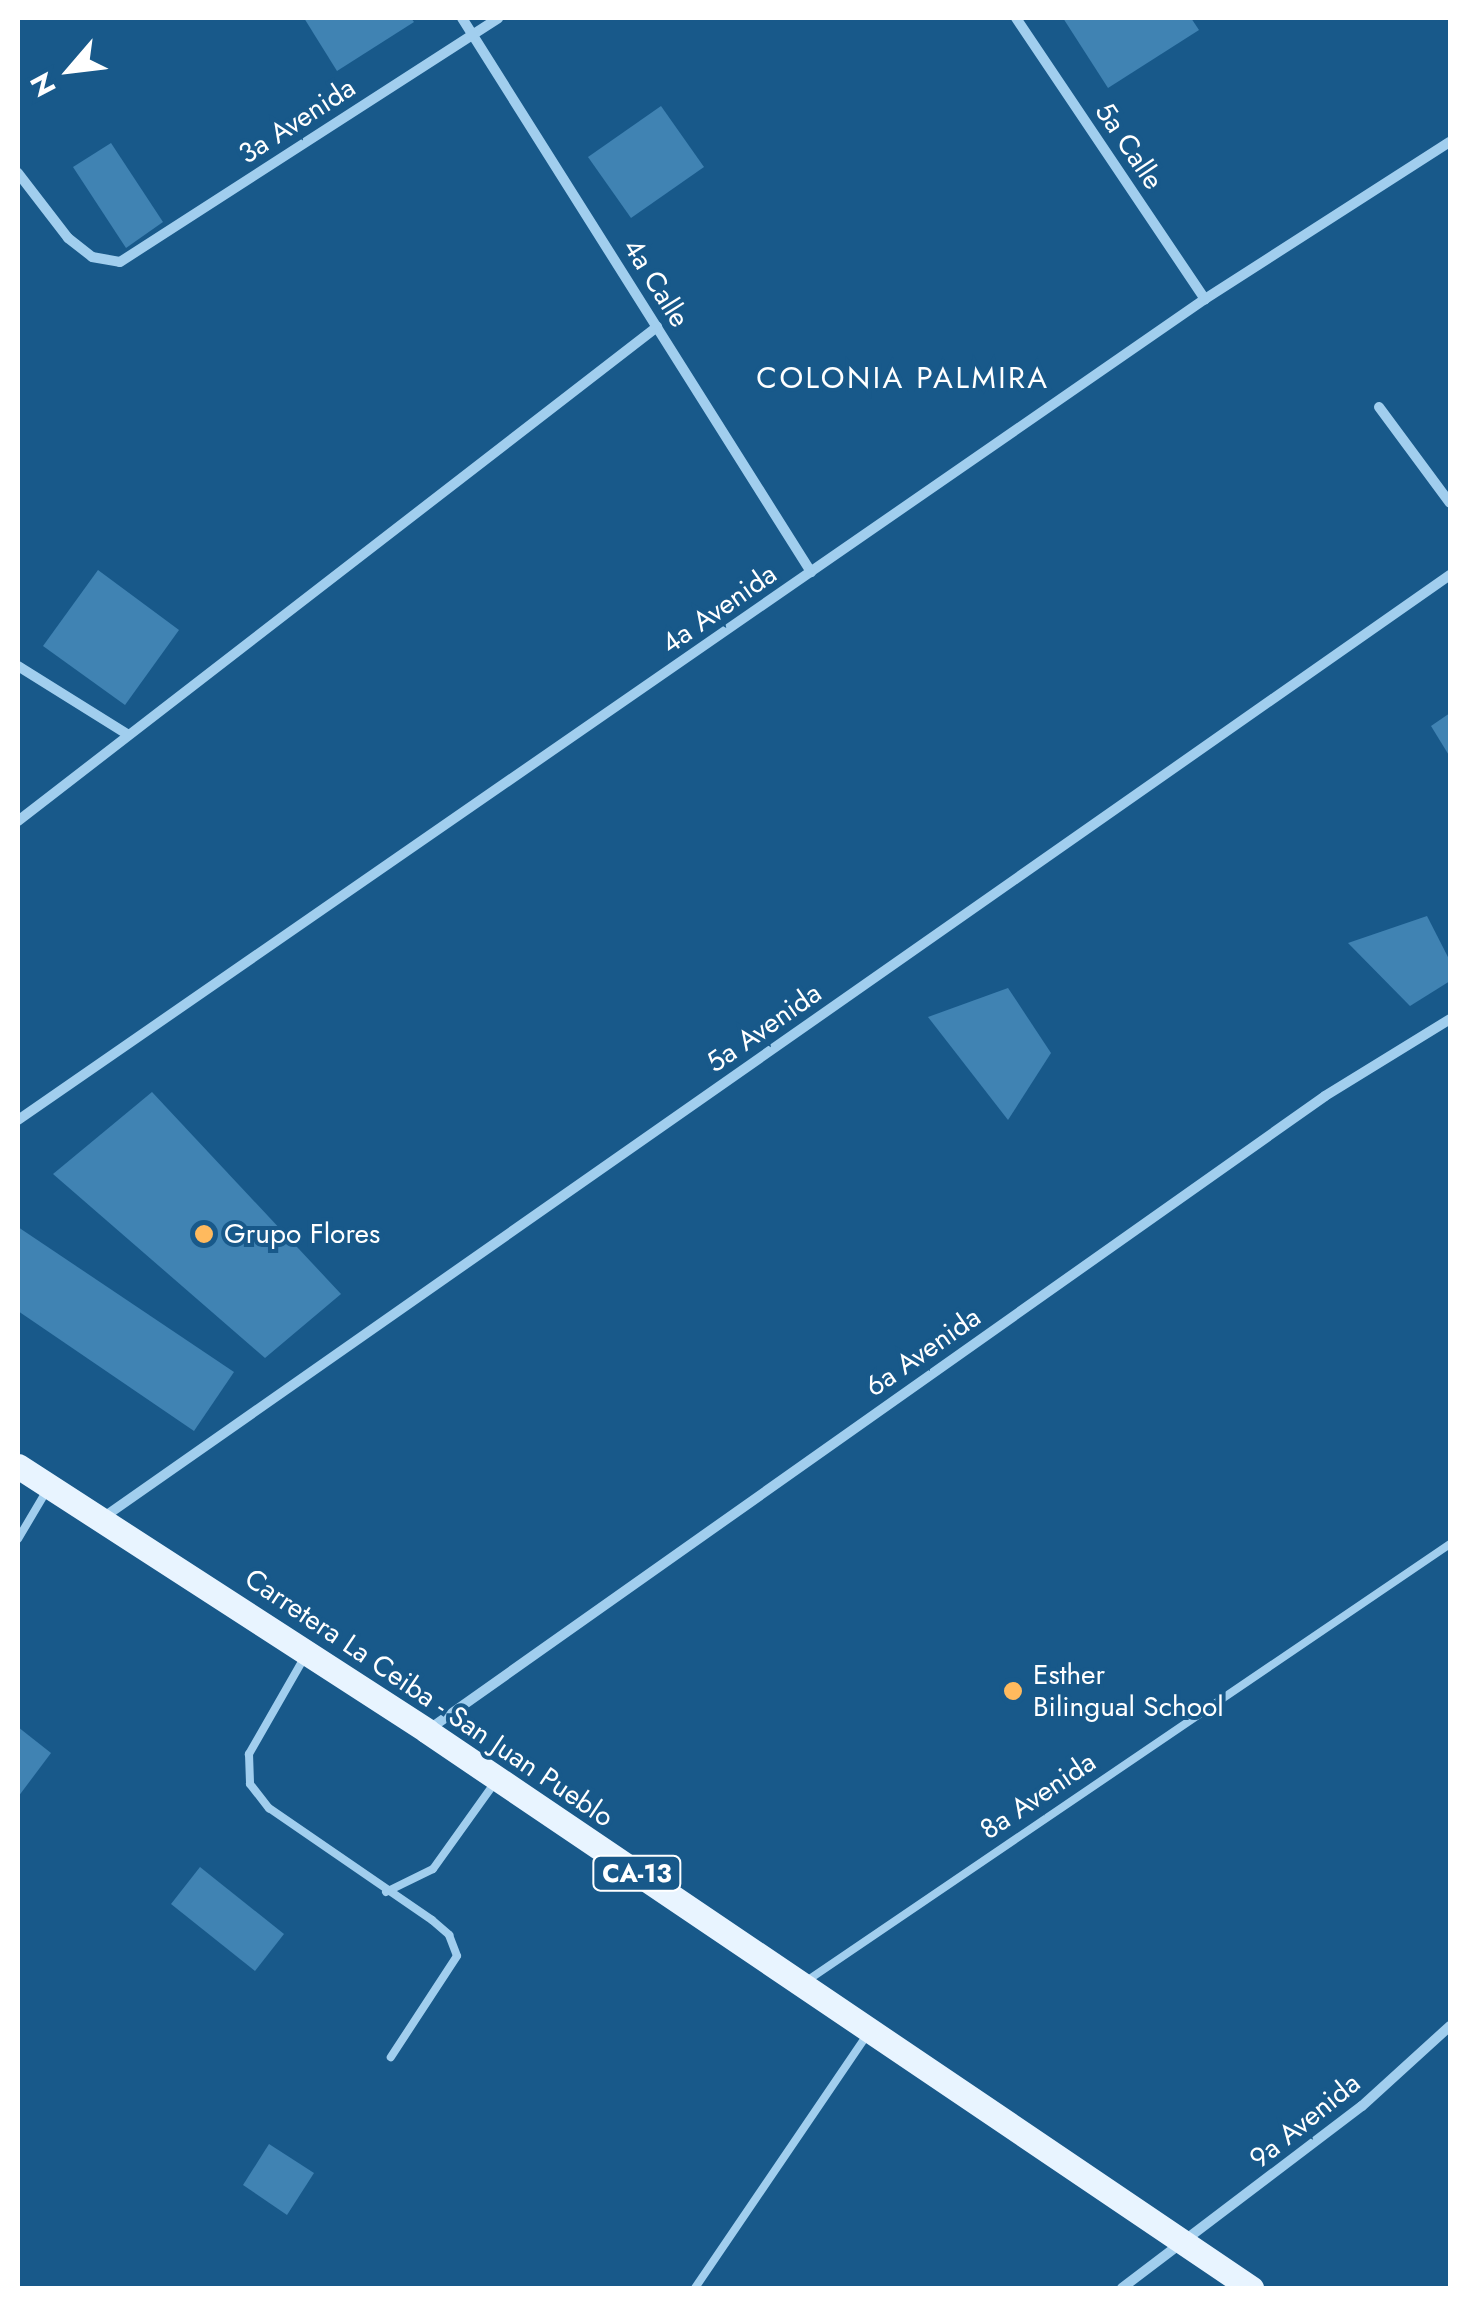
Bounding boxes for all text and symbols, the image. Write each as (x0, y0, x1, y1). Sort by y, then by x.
north arrow (20, 20, 120, 120)
text: N (20, 65, 66, 104)
street label: 3a Avenida (233, 71, 361, 171)
street label: 5a Calle (1088, 96, 1170, 196)
street label: 4a Calle (616, 232, 696, 334)
district label: COLONIA PALMIRA (756, 360, 1050, 396)
street label: 4a Avenida (655, 557, 783, 661)
street label: 5a Avenida (700, 976, 828, 1080)
place label: Grupo Flores (224, 1217, 380, 1251)
marker: Grupo Flores (193, 1223, 215, 1245)
street label: 6a Avenida (859, 1300, 987, 1404)
street label: Carretera La Ceiba - San Juan Pueblo (238, 1562, 620, 1834)
place label: Esther Bilingual School (1033, 1658, 1224, 1724)
marker: Esther Bilingual School (1002, 1680, 1024, 1702)
street label: 8a Avenida (974, 1745, 1102, 1847)
road number: CA-13 (592, 1853, 682, 1893)
street label: 9a Avenida (1243, 2066, 1367, 2176)

